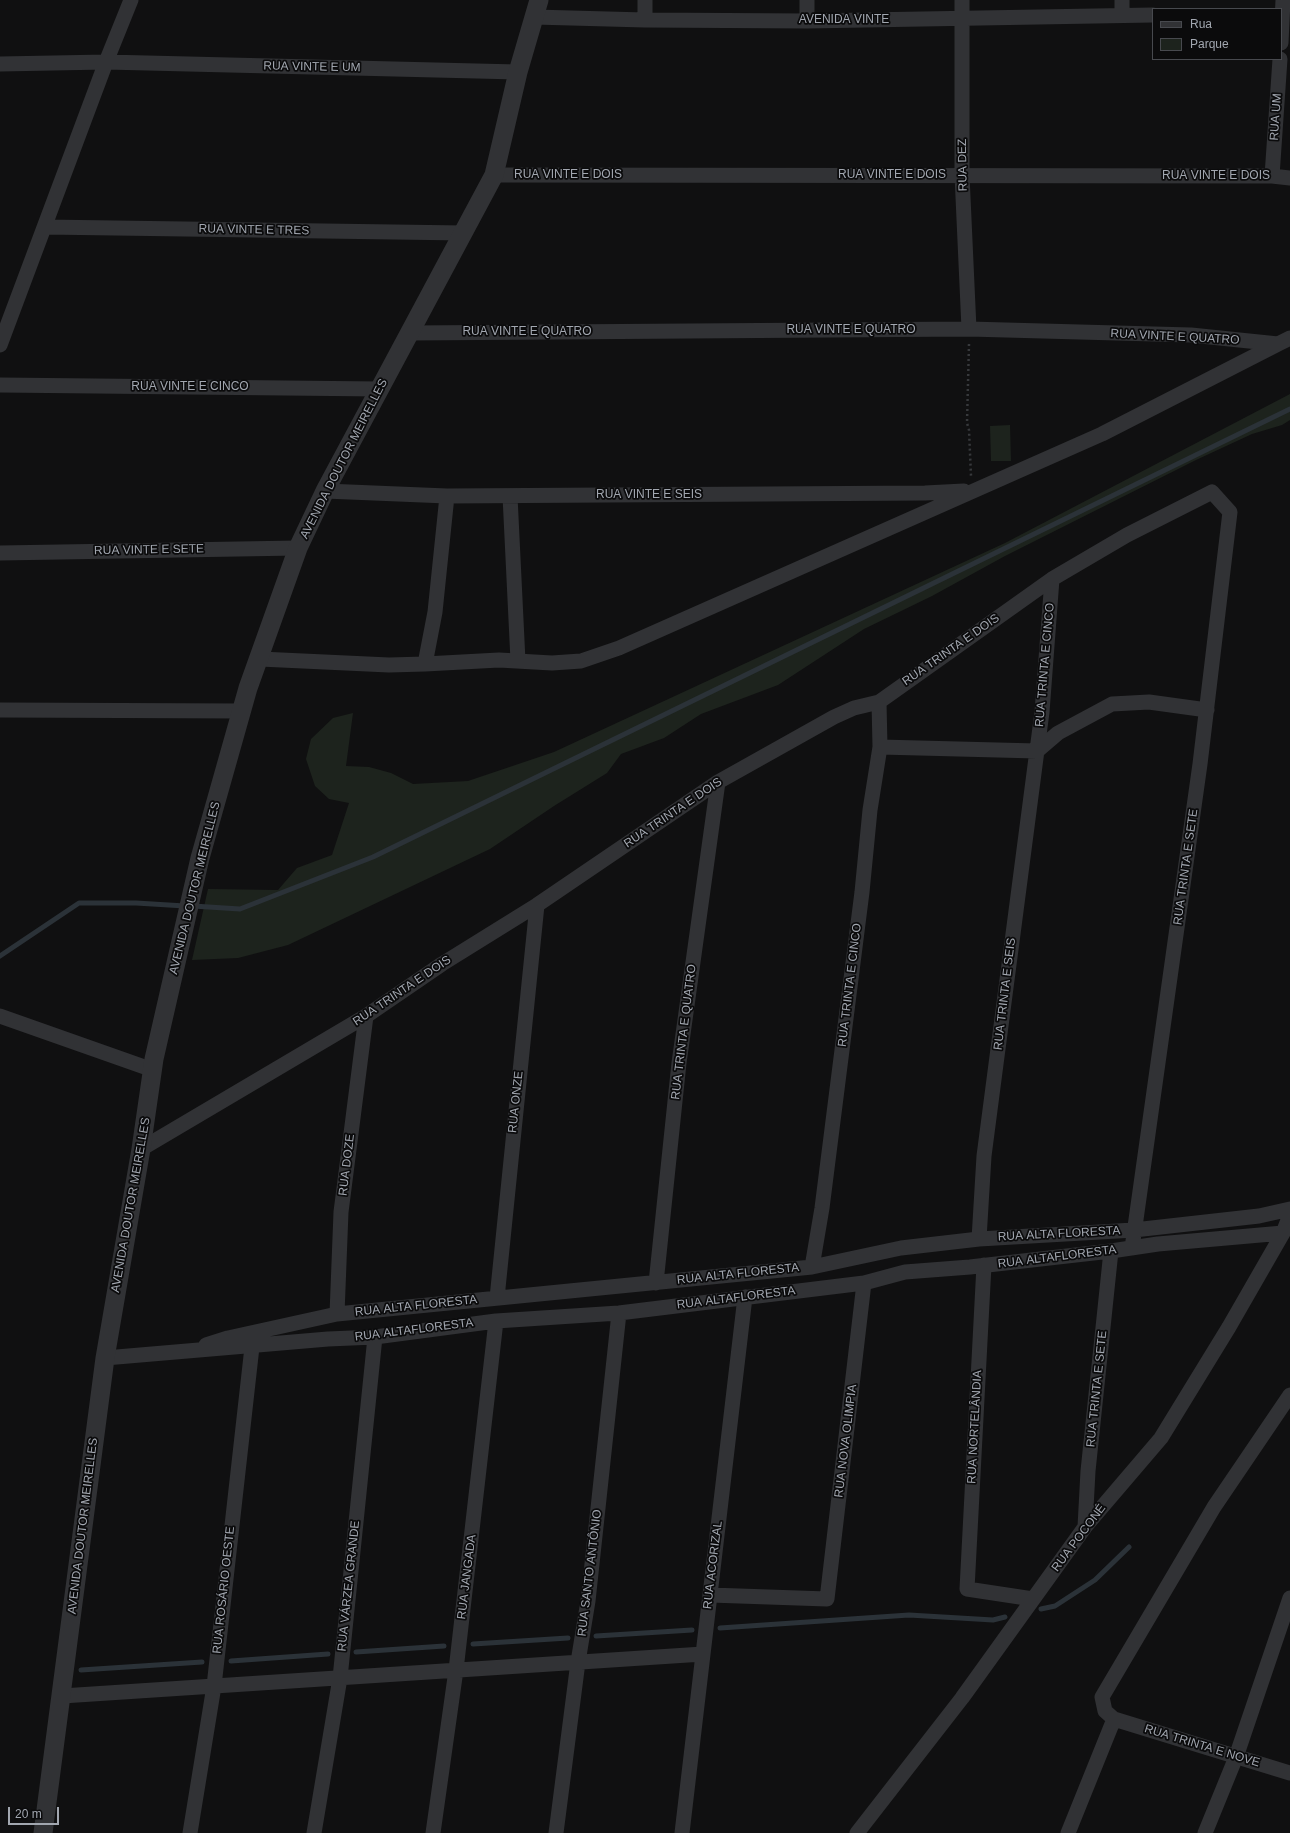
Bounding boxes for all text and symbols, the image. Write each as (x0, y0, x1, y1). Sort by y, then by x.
legend (1152, 8, 1282, 60)
street label: AVENIDA VINTE (799, 13, 889, 27)
text: Rua (1190, 17, 1212, 31)
text: Parque (1190, 37, 1229, 51)
street label: RUA VINTE E UM (263, 59, 361, 75)
street label: RUA UM (1267, 93, 1285, 141)
street label: RUA DEZ (955, 139, 971, 191)
street label: RUA VINTE E DOIS (514, 168, 622, 182)
street label: RUA VINTE E DOIS (838, 168, 946, 182)
street label: RUA VINTE E DOIS (1162, 169, 1270, 183)
street label: RUA VINTE E TRES (199, 222, 309, 238)
street label: RUA VINTE E QUATRO (786, 323, 916, 337)
street label: RUA VINTE E QUATRO (462, 325, 592, 339)
street label: RUA VINTE E QUATRO (1110, 326, 1240, 348)
street label: AVENIDA DOUTOR MEIRELLES (297, 377, 391, 541)
street label: RUA VINTE E CINCO (131, 380, 249, 394)
street label: RUA VINTE E SEIS (596, 488, 702, 502)
street label: RUA VINTE E SETE (94, 542, 204, 558)
street label: RUA TRINTA E CINCO (1032, 602, 1058, 728)
street label: RUA TRINTA E DOIS (900, 611, 1002, 689)
street label: RUA TRINTA E DOIS (621, 775, 725, 851)
street label: AVENIDA DOUTOR MEIRELLES (167, 800, 223, 976)
street label: RUA TRINTA E SETE (1171, 808, 1201, 926)
street label: RUA TRINTA E CINCO (835, 922, 865, 1048)
street label: RUA TRINTA E SEIS (991, 937, 1019, 1051)
street label: RUA TRINTA E DOIS (350, 953, 454, 1029)
street label: RUA TRINTA E QUATRO (669, 964, 699, 1100)
street label: RUA ONZE (506, 1070, 526, 1134)
street label: AVENIDA DOUTOR MEIRELLES (108, 1116, 154, 1294)
street label: RUA DOZE (336, 1133, 358, 1197)
street label: RUA ALTA FLORESTA (997, 1224, 1121, 1244)
street label: RUA ALTAFLORESTA (997, 1243, 1117, 1271)
street label: RUA ALTA FLORESTA (676, 1260, 800, 1288)
street label: RUA ALTAFLORESTA (676, 1284, 796, 1312)
street label: RUA ALTA FLORESTA (354, 1292, 478, 1320)
street label: RUA ALTAFLORESTA (354, 1316, 474, 1344)
street label: RUA TRINTA E SETE (1084, 1330, 1110, 1448)
street label: RUA NORTELÂNDIA (965, 1370, 985, 1484)
street label: RUA NOVA OLIMPIA (832, 1384, 860, 1498)
street label: AVENIDA DOUTOR MEIRELLES (65, 1437, 101, 1615)
street label: RUA POCONÉ (1049, 1501, 1109, 1575)
street label: RUA SANTO ANTÔNIO (575, 1509, 605, 1637)
street label: RUA VÁRZEA GRANDE (335, 1520, 363, 1652)
street label: RUA ACORIZAL (700, 1520, 726, 1610)
street label: RUA ROSÁRIO OESTE (210, 1526, 238, 1654)
street label: RUA JANGADA (455, 1534, 479, 1620)
street label: RUA TRINTA E NOVE (1143, 1722, 1261, 1770)
scale bar (10, 1799, 61, 1825)
text: 20 m (15, 1807, 42, 1821)

